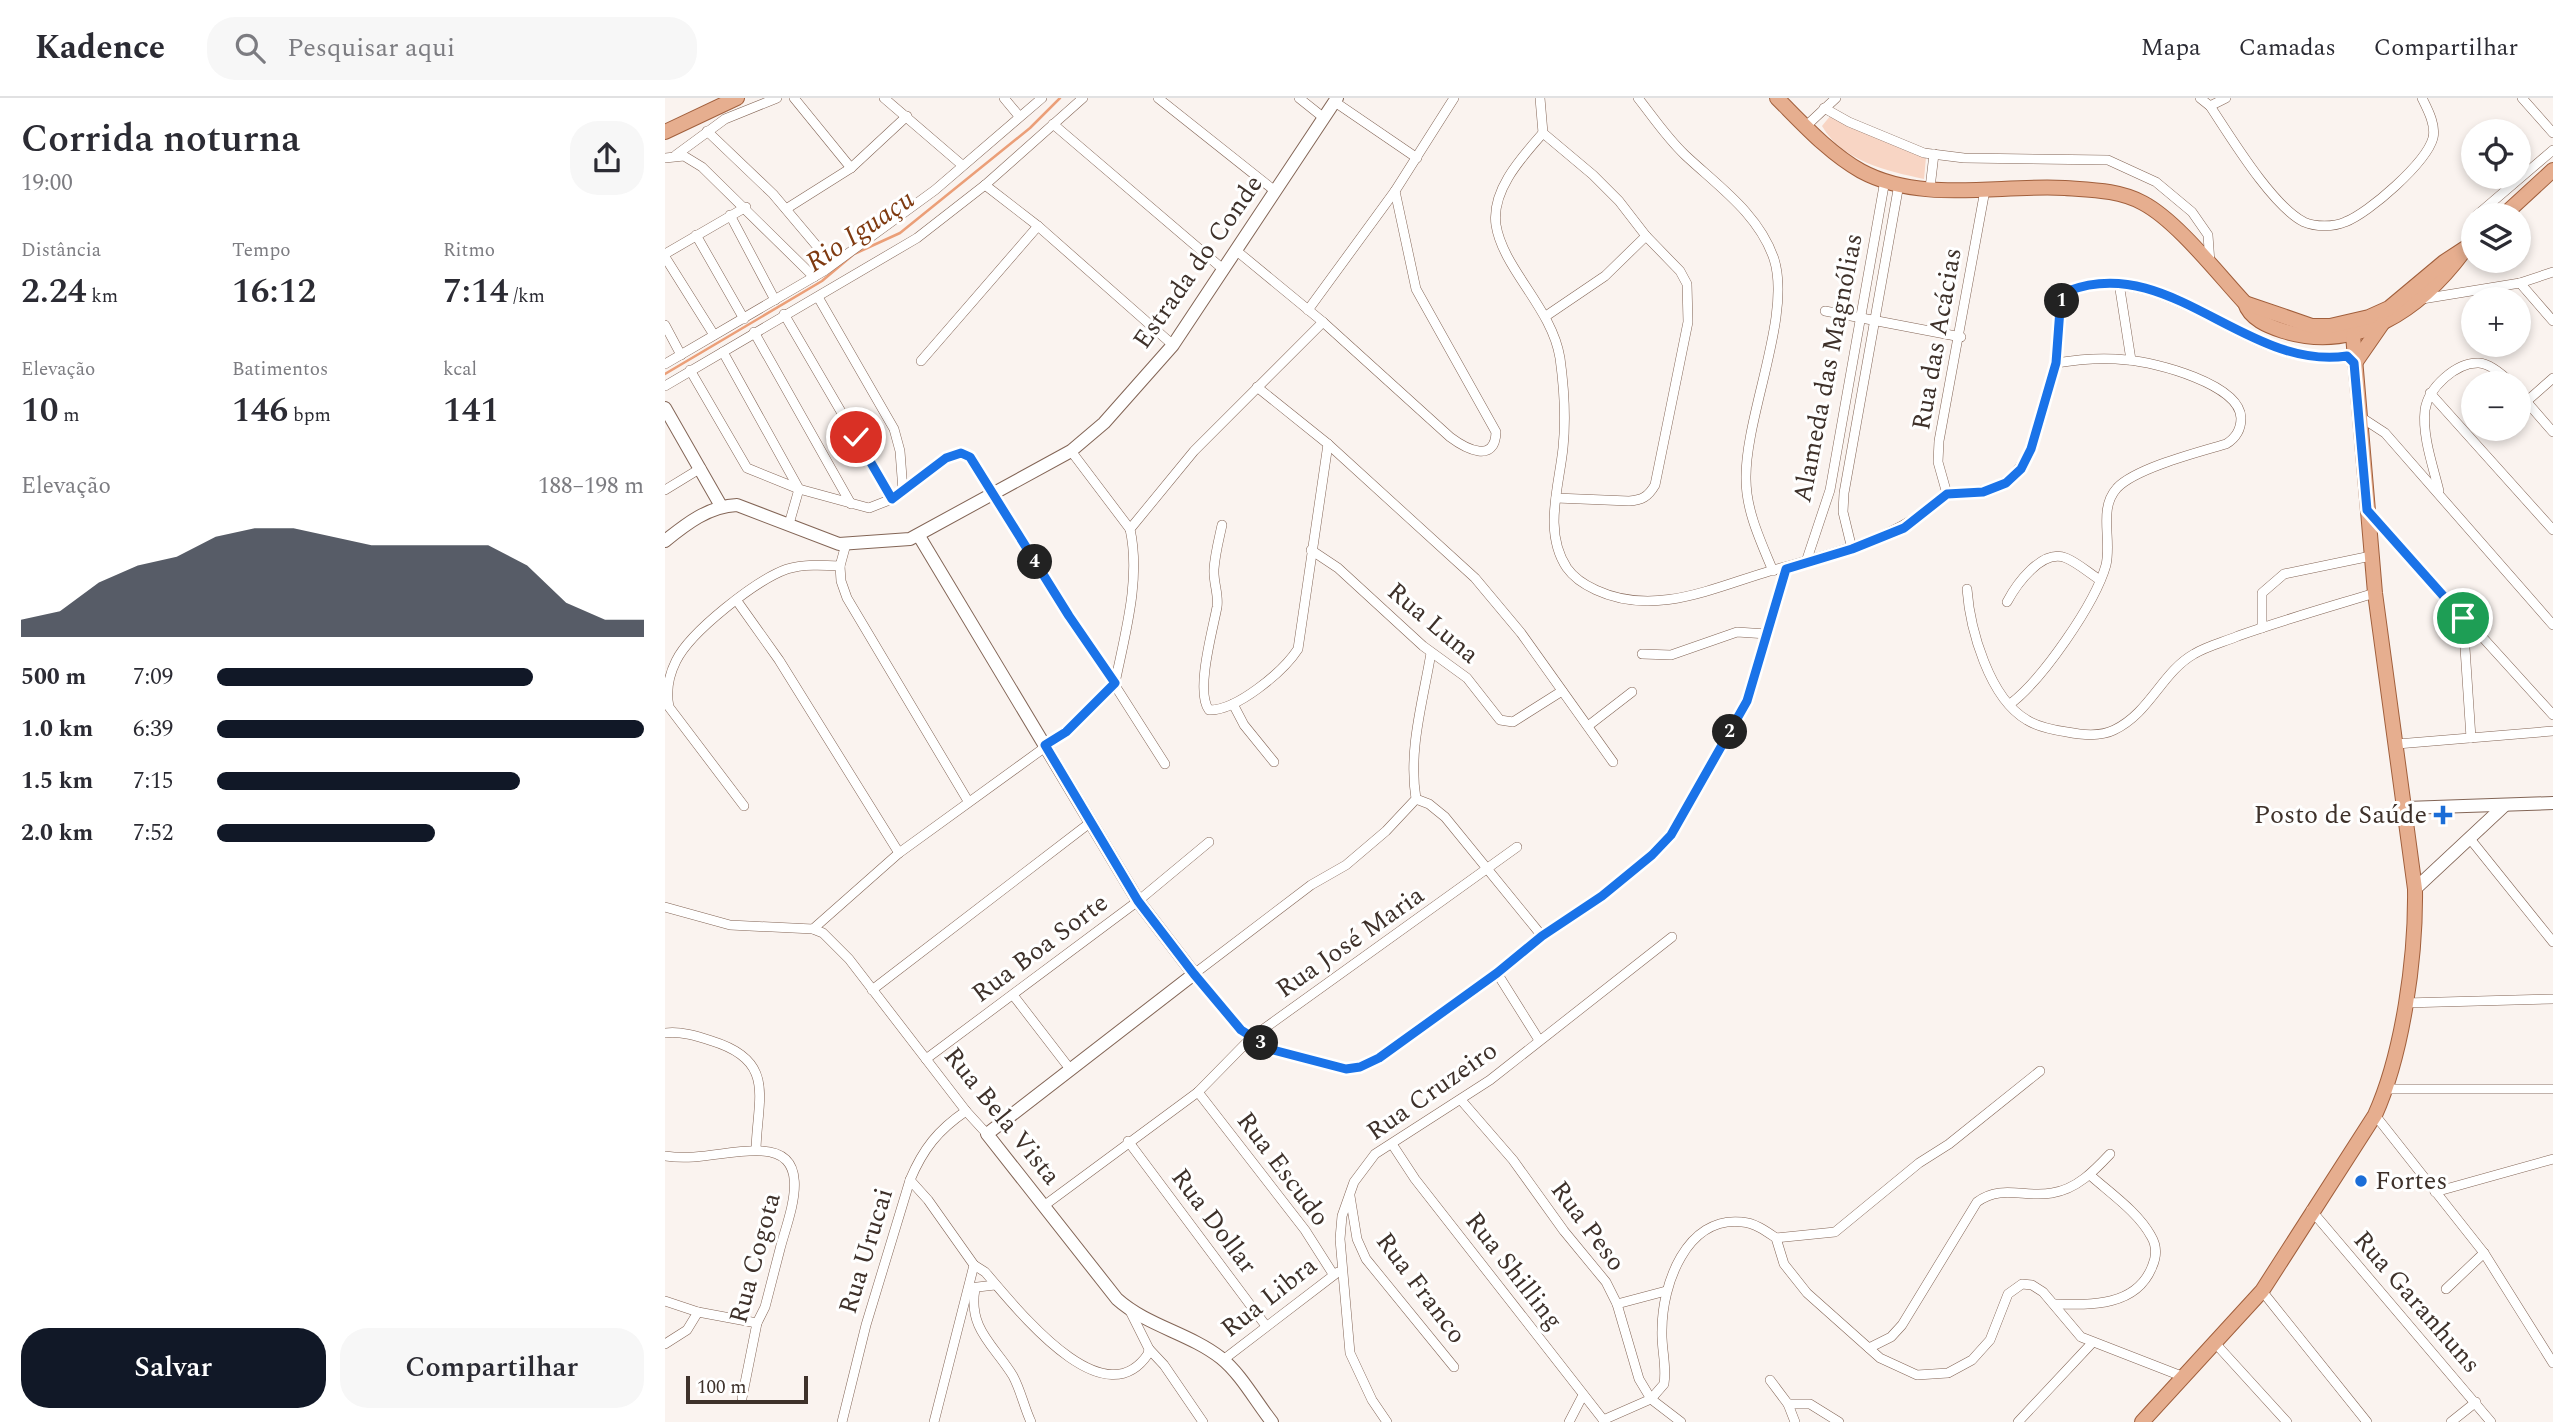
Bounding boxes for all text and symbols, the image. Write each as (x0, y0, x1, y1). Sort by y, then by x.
search box (207, 17, 697, 80)
text: Kadence (35, 23, 165, 73)
text: Pesquisar aqui (287, 28, 455, 68)
icon: search (231, 29, 269, 67)
text: Mapa (2141, 30, 2201, 66)
text: Camadas (2239, 30, 2336, 66)
text: Compartilhar (2374, 30, 2518, 66)
text: Corrida noturna (21, 111, 300, 169)
map controls (2461, 119, 2531, 441)
button: locate (2461, 119, 2531, 189)
button: share (570, 121, 644, 195)
text: 19:00 (21, 166, 73, 201)
street label: Estrada do Conde (1123, 167, 1273, 357)
water label: Rio Iguaçu (797, 178, 924, 283)
button: layers (2461, 203, 2531, 273)
street label: Alameda das Magnólias (1782, 230, 1874, 506)
text: Distância (21, 236, 101, 265)
text: Tempo (232, 236, 291, 265)
text: Ritmo (443, 236, 495, 265)
street label: Rua das Acácias (1901, 245, 1973, 433)
text: 2.24 (21, 265, 86, 318)
text: 16:12 (232, 265, 316, 318)
text: 7:14 (443, 265, 508, 318)
text: km (86, 282, 118, 311)
text: /km (508, 282, 545, 311)
pin: 1 (2045, 284, 2079, 318)
text: 1 (2056, 286, 2067, 315)
button: + (2461, 287, 2531, 357)
text: Elevação (21, 355, 95, 384)
text: Batimentos (232, 355, 328, 384)
text: kcal (443, 355, 477, 384)
button: − (2461, 371, 2531, 441)
text: 10 (21, 384, 59, 437)
text: 146 (232, 384, 288, 437)
text: 141 (443, 384, 499, 437)
text: m (59, 401, 80, 430)
text: bpm (288, 401, 331, 430)
pin (826, 407, 886, 467)
icon: check (837, 418, 875, 456)
text: Elevação (21, 469, 111, 504)
text: 188–198 m (538, 469, 644, 504)
pin: 4 (1017, 545, 1053, 580)
text: 4 (1029, 547, 1040, 576)
street label: Rua Luna (1378, 572, 1488, 674)
pin (2433, 588, 2493, 648)
icon: arrive (2444, 599, 2482, 637)
text: 500 m (21, 660, 86, 695)
text: 7:09 (133, 660, 173, 695)
text: 1.0 km (21, 712, 93, 747)
text: 6:39 (133, 712, 173, 747)
pin: 2 (1713, 714, 1747, 750)
text: 2 (1724, 717, 1735, 746)
text: 1.5 km (21, 764, 93, 799)
text: 7:15 (133, 764, 173, 799)
place label: Posto de Saúde (2254, 795, 2427, 835)
marker: Posto de Saúde (2433, 805, 2453, 825)
text: 2.0 km (21, 816, 93, 851)
text: 7:52 (133, 816, 173, 851)
street label: Rua José Maria (1267, 876, 1433, 1008)
street label: Rua Boa Sorte (963, 883, 1117, 1013)
pin: 3 (1243, 1026, 1279, 1060)
text: 3 (1255, 1028, 1266, 1057)
street label: Rua Cruzeiro (1358, 1031, 1506, 1151)
street label: Rua Bela Vista (934, 1038, 1071, 1194)
street label: Rua Escudo (1226, 1103, 1340, 1235)
street label: Rua Dollar (1161, 1160, 1267, 1282)
place label: Fortes (2375, 1161, 2448, 1201)
street label: Rua Peso (1540, 1172, 1636, 1280)
marker: Fortes (2353, 1173, 2369, 1189)
street label: Rua Urucai (828, 1183, 904, 1319)
street label: Rua Cogota (718, 1188, 792, 1328)
street label: Rua Shilling (1455, 1203, 1573, 1339)
street label: Rua Garanhuns (2343, 1222, 2491, 1382)
street label: Rua Franco (1366, 1224, 1476, 1352)
street label: Rua Libra (1212, 1246, 1326, 1348)
button: Salvar (21, 1328, 326, 1408)
button: Compartilhar (340, 1328, 644, 1408)
scale bar (686, 1373, 809, 1405)
text: 100 m (697, 1373, 747, 1402)

